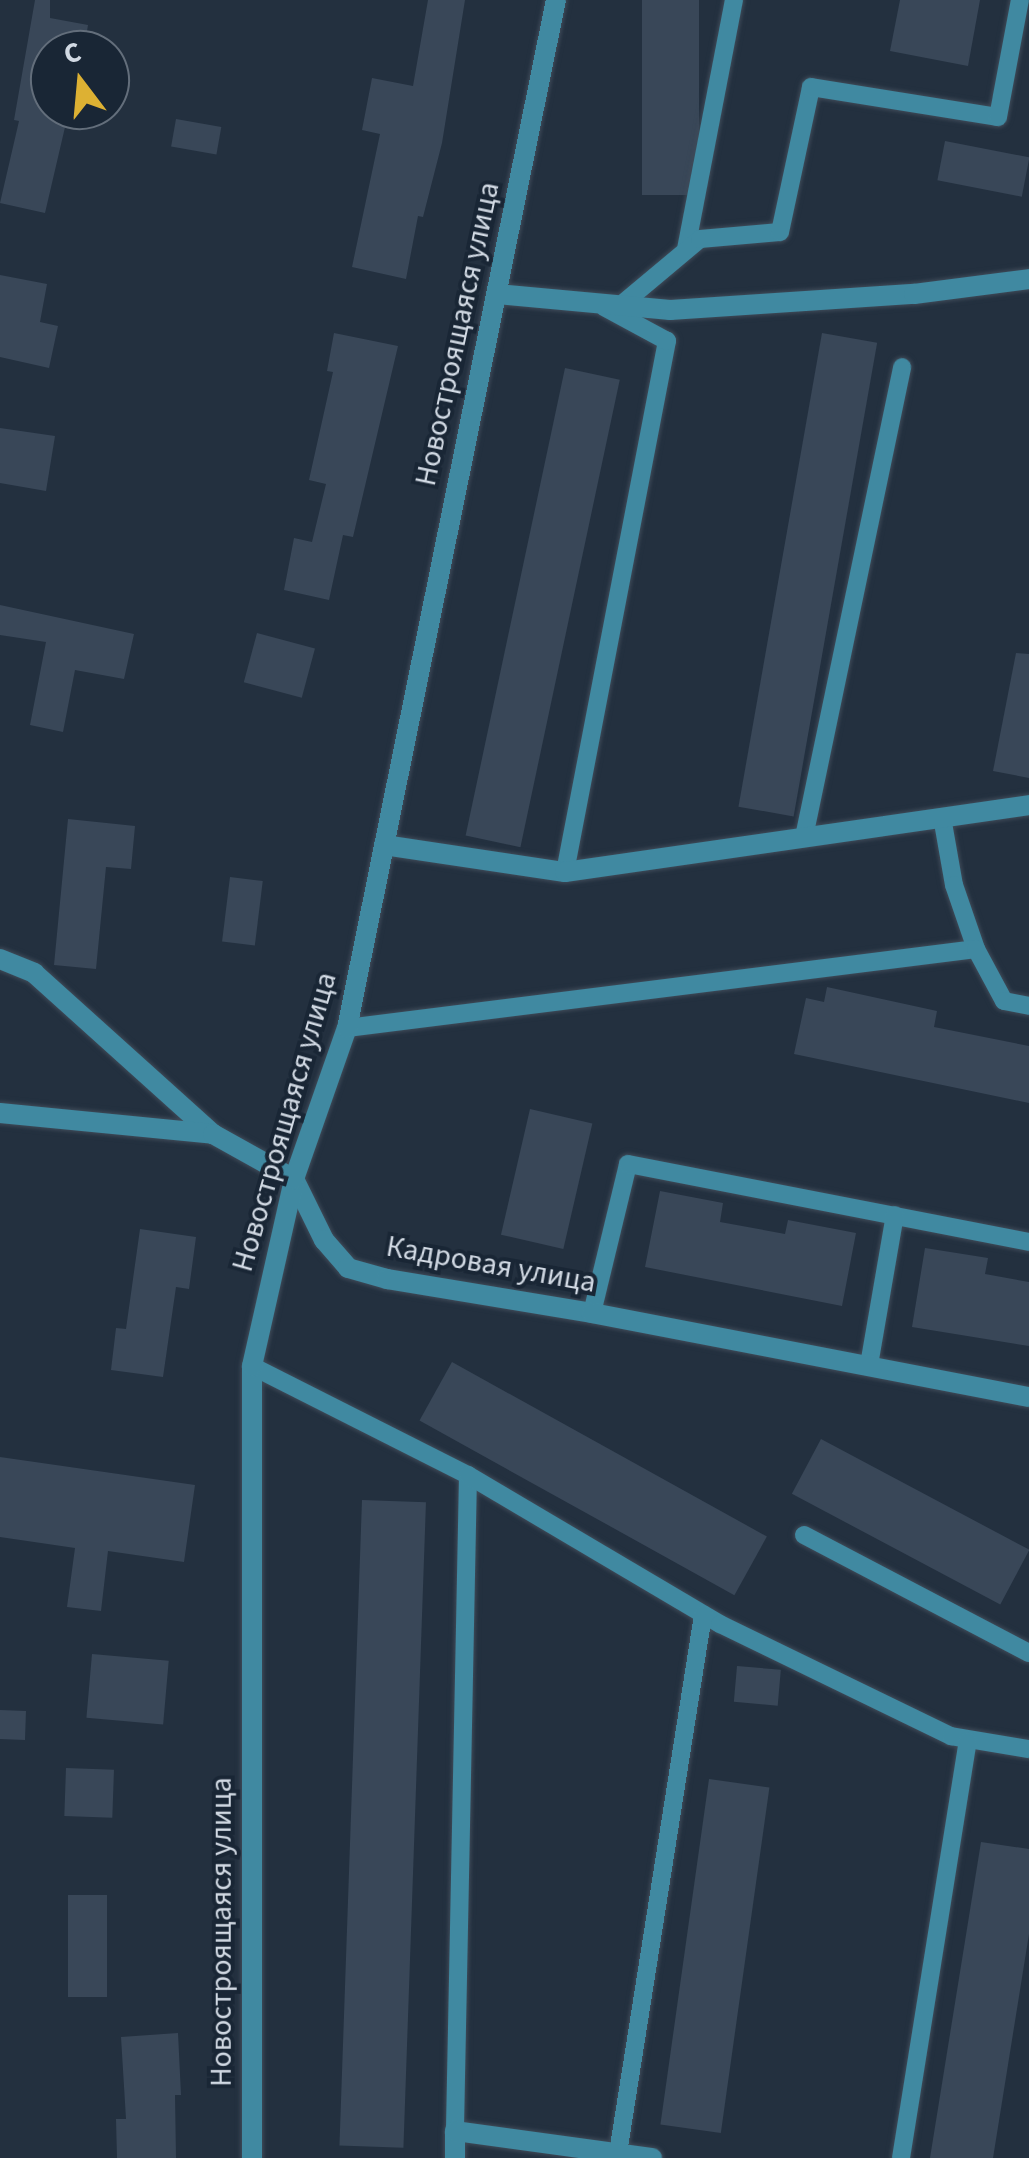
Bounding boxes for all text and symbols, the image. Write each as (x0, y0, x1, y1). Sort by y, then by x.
north arrow (30, 30, 130, 130)
text: С (59, 32, 86, 75)
street label: Новостроящаяся улица (408, 179, 508, 489)
street label: Новостроящаяся улица (225, 968, 345, 1276)
street label: Кадровая улица (383, 1229, 599, 1301)
street label: Новостроящаяся улица (204, 1777, 240, 2087)

